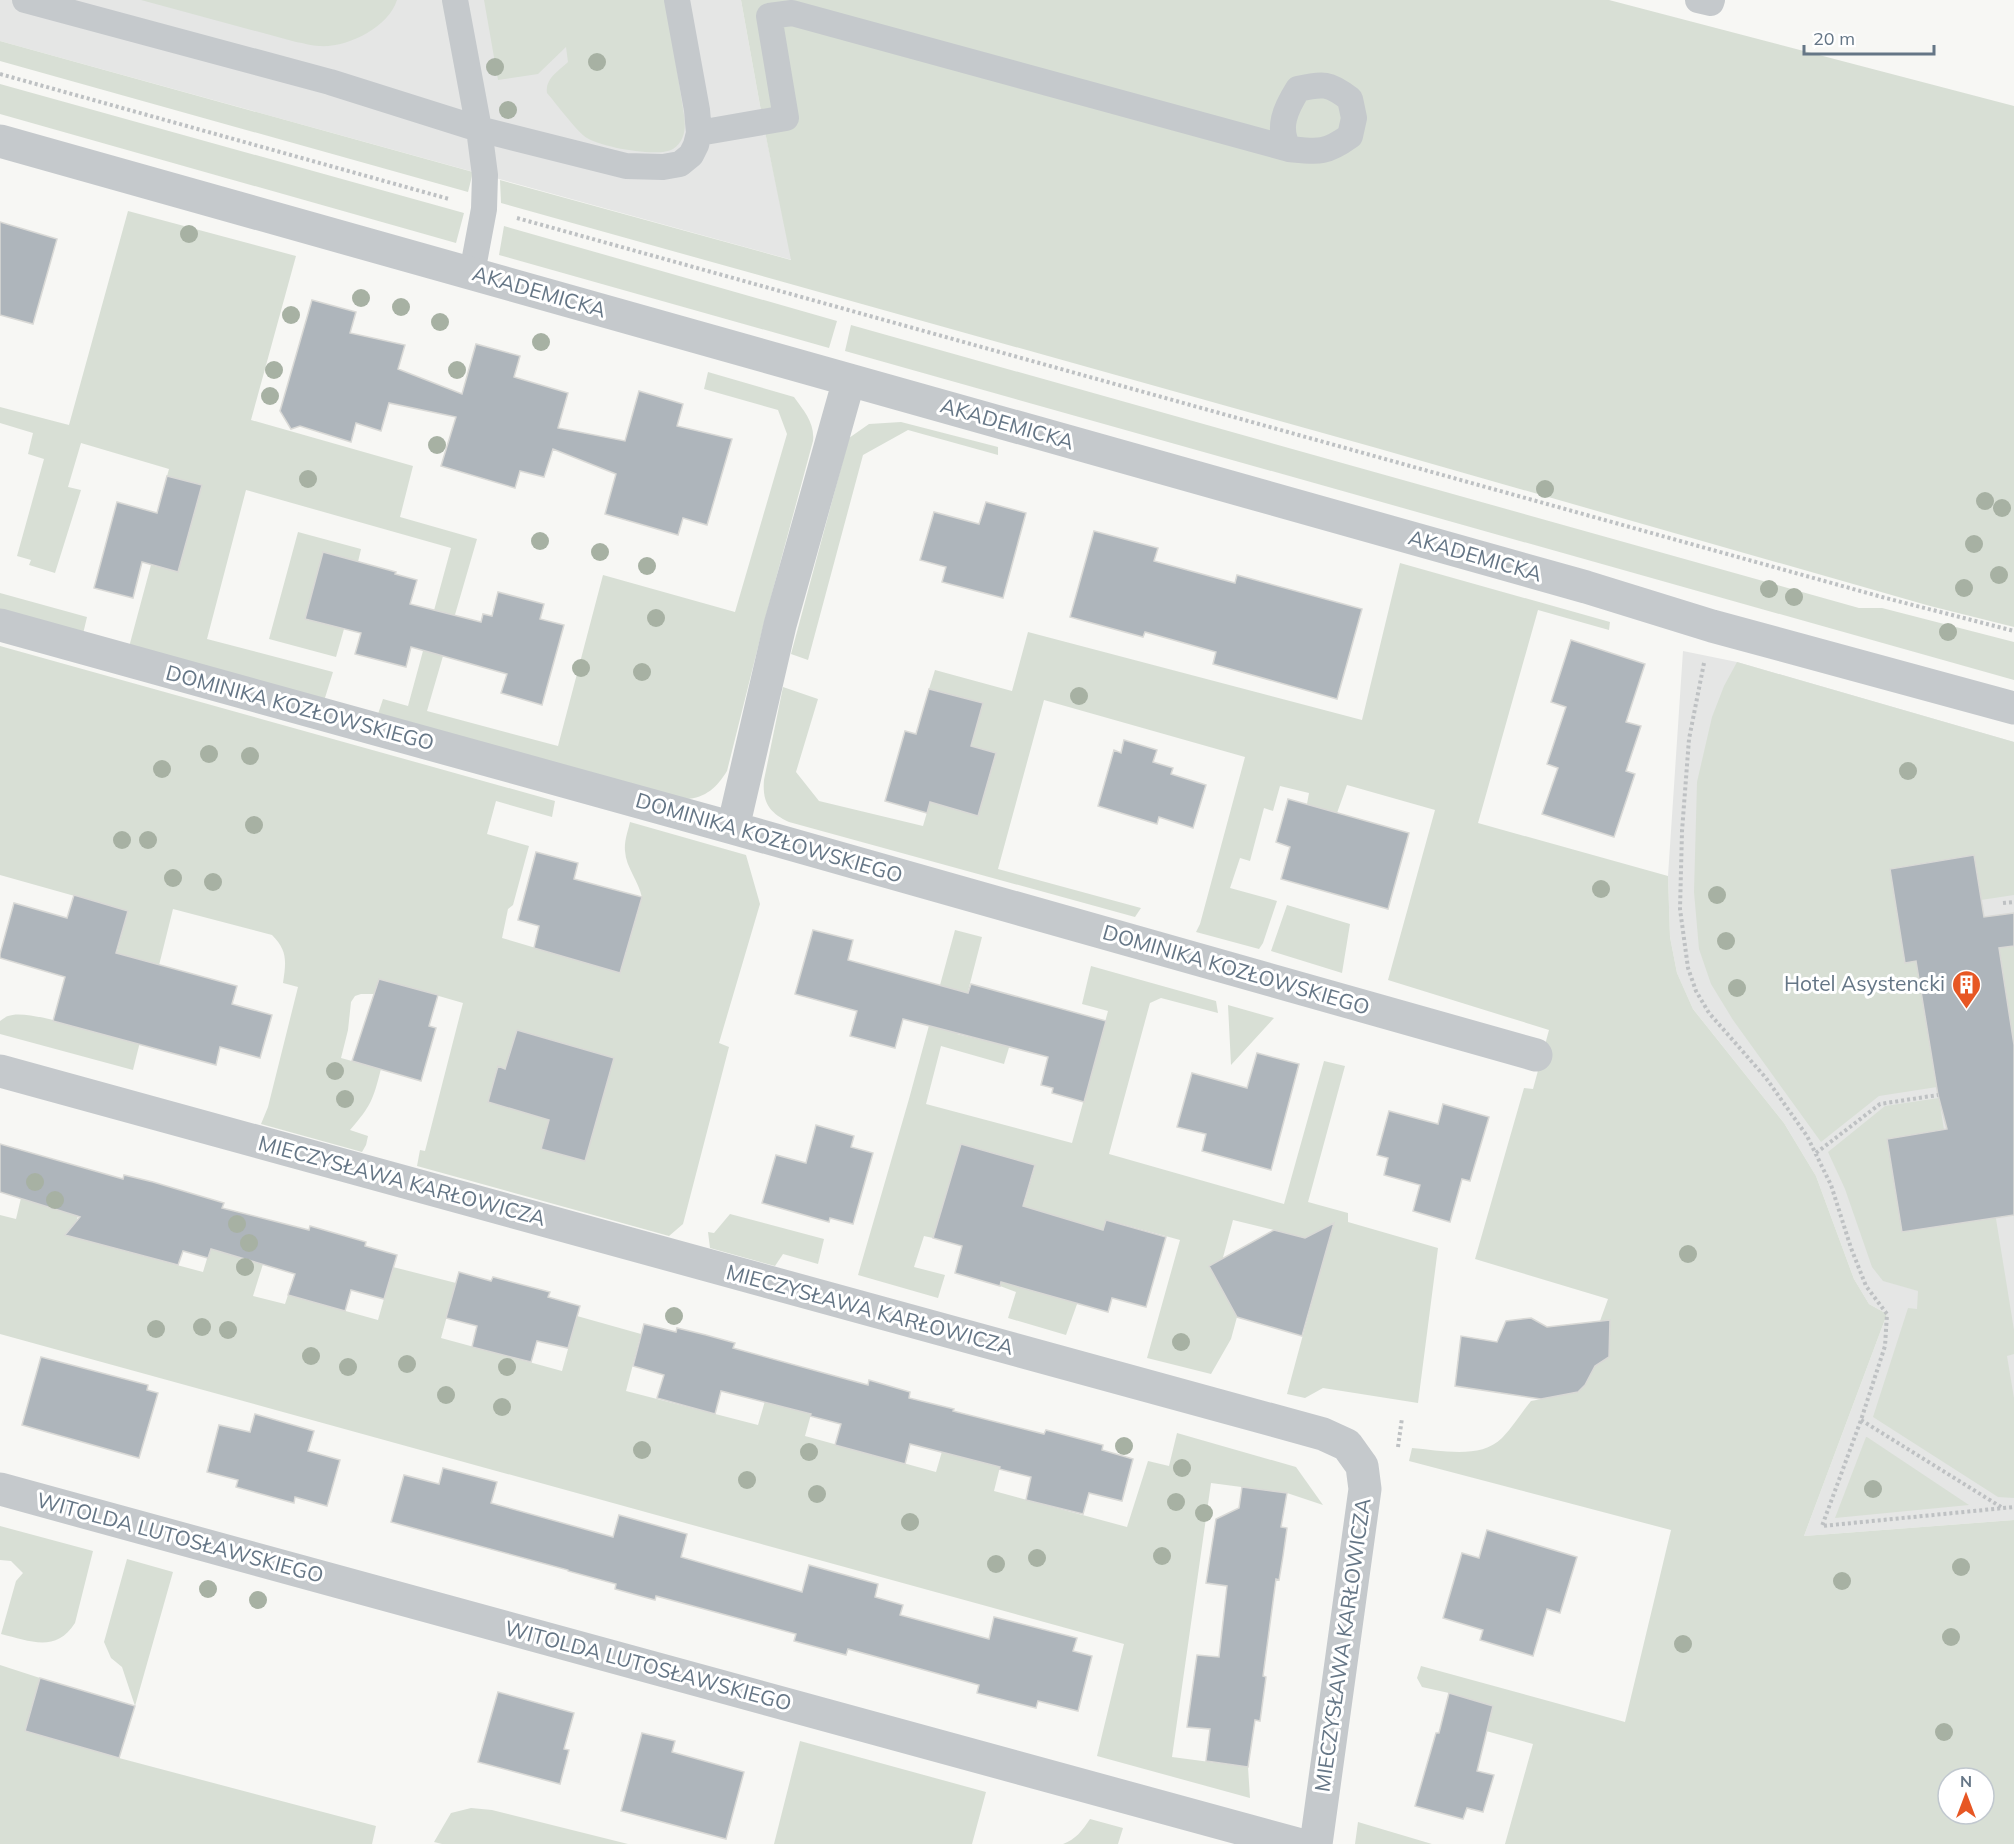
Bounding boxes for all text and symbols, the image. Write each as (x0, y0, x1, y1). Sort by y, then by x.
scale bar (1804, 18, 1934, 56)
text: 20 m (1813, 27, 1855, 50)
street label: AKADEMICKA (470, 260, 610, 323)
street label: AKADEMICKA (938, 392, 1078, 455)
street label: AKADEMICKA (1406, 524, 1546, 587)
street label: DOMINIKA KOZŁOWSKIEGO (163, 659, 437, 755)
street label: DOMINIKA KOZŁOWSKIEGO (633, 786, 906, 888)
street label: DOMINIKA KOZŁOWSKIEGO (1100, 918, 1373, 1020)
building icon: Hotel Asystencki (1950, 968, 1982, 1010)
place label: Hotel Asystencki (1784, 970, 1945, 996)
street label: MIECZYSŁAWA KARŁOWICZA (256, 1129, 549, 1231)
street label: MIECZYSŁAWA KARŁOWICZA (724, 1258, 1017, 1360)
street label: WITOLDA LUTOSŁAWSKIEGO (34, 1486, 327, 1588)
street label: MIECZYSŁAWA KARŁOWICZA (1309, 1496, 1376, 1793)
street label: WITOLDA LUTOSŁAWSKIEGO (502, 1614, 795, 1716)
north arrow (1936, 1766, 1996, 1826)
text: N (1960, 1771, 1972, 1791)

